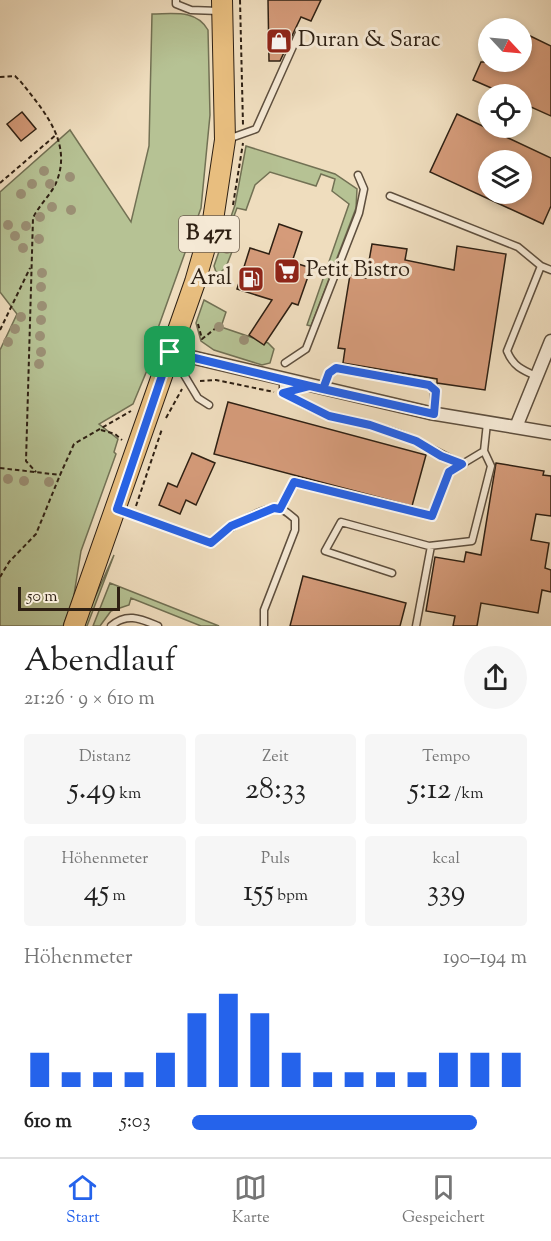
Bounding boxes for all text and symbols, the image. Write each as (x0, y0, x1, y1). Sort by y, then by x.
north arrow (478, 18, 532, 72)
map controls (478, 18, 532, 204)
place label: Duran & Sarac (298, 25, 441, 57)
shop icon: Duran & Sarac (264, 26, 294, 56)
button: locate (478, 84, 532, 138)
button: layers (478, 150, 532, 204)
road number: B 471 (179, 216, 239, 252)
place label: Petit Bistro (306, 255, 410, 287)
supermarket icon: Petit Bistro (272, 256, 302, 286)
place label: Aral (190, 263, 232, 295)
fuel station icon: Aral (236, 264, 266, 294)
pin (144, 326, 195, 377)
icon: arrive (153, 335, 186, 368)
scale bar (18, 584, 120, 612)
text: 50 m (27, 586, 58, 609)
text: Abendlauf (24, 638, 176, 686)
button: share (464, 646, 527, 709)
text: 21:26 · 9 × 610 m (24, 685, 155, 714)
text: Distanz (79, 746, 131, 769)
text: Zeit (262, 746, 289, 769)
text: Tempo (422, 746, 470, 769)
text: 5.49 (69, 769, 116, 812)
text: 28:33 (245, 769, 306, 812)
text: 5:12 (409, 769, 451, 812)
text: km (116, 783, 141, 806)
text: /km (451, 783, 483, 806)
text: Höhenmeter (61, 848, 148, 871)
text: Puls (261, 848, 290, 871)
text: kcal (432, 848, 460, 871)
text: 45 (84, 871, 109, 914)
text: 155 (243, 871, 274, 914)
text: 339 (427, 871, 465, 914)
text: m (109, 885, 126, 908)
text: bpm (274, 885, 308, 908)
text: Höhenmeter (24, 944, 133, 973)
text: 190–194 m (443, 944, 527, 973)
text: 610 m (24, 1108, 72, 1137)
text: 5:03 (120, 1108, 151, 1137)
tab: Start (66, 1171, 100, 1230)
tab: Karte (232, 1171, 270, 1230)
tab: Gespeichert (402, 1171, 485, 1230)

